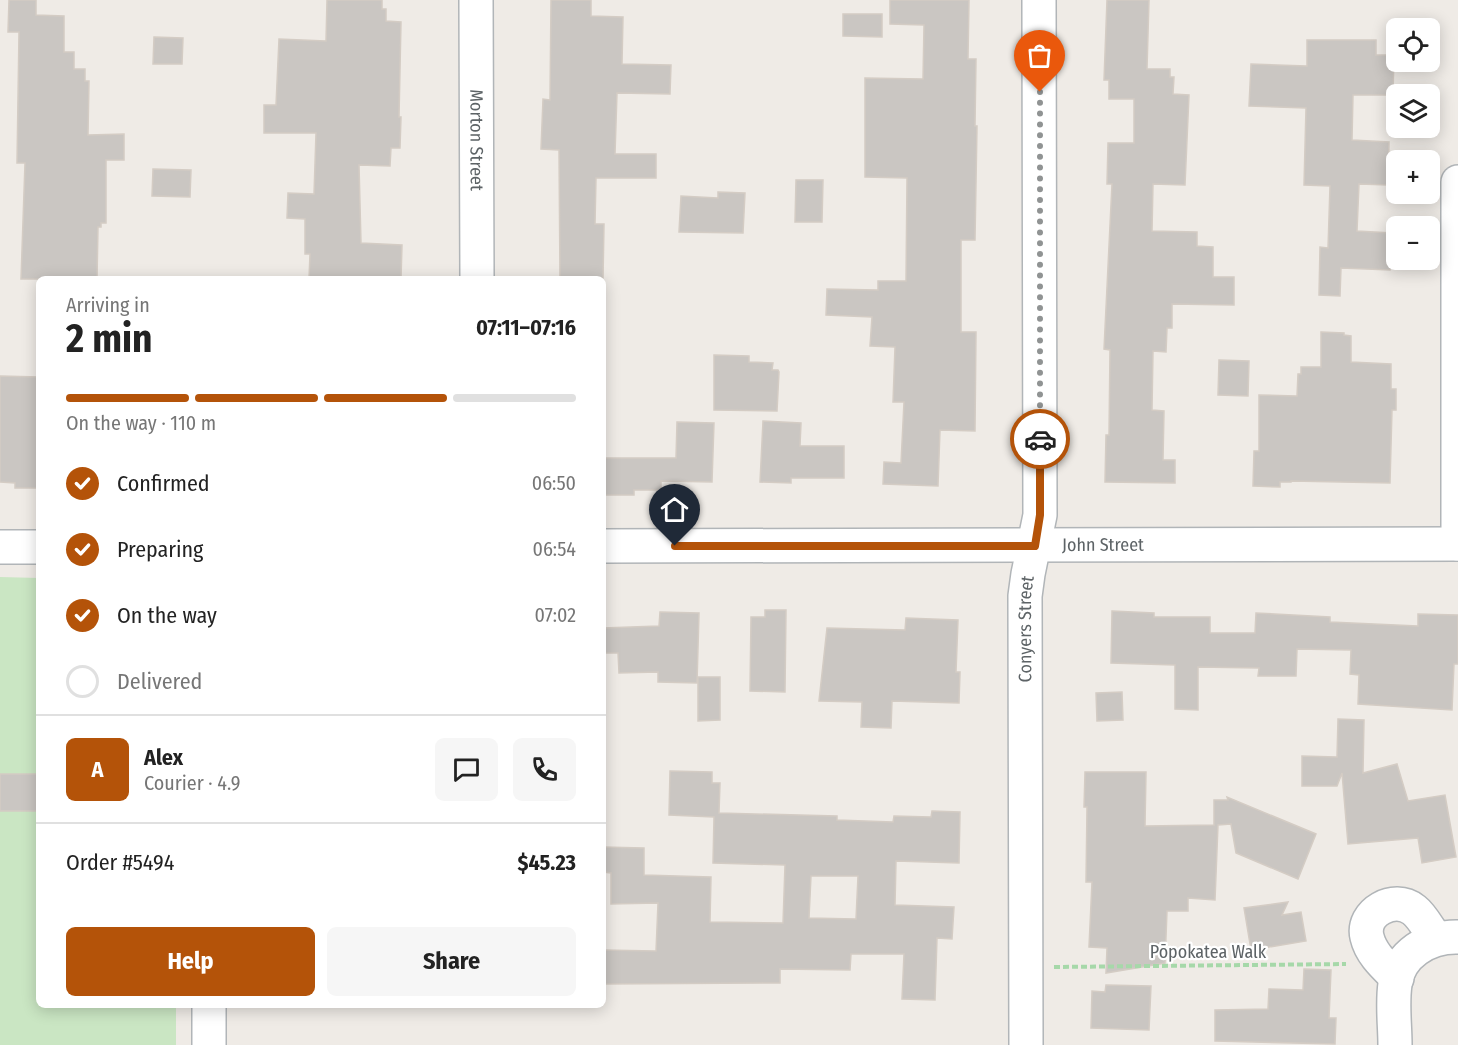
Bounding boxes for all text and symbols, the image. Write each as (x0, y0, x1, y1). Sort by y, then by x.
map controls (1386, 18, 1440, 270)
button: locate (1386, 18, 1440, 72)
pin (1014, 30, 1065, 92)
icon: bag (1023, 39, 1056, 72)
button: layers (1386, 84, 1440, 138)
street label: Morton Street (465, 89, 488, 191)
button: + (1386, 150, 1440, 204)
button: − (1386, 216, 1440, 270)
text: Arriving in (66, 293, 150, 317)
text: 07:11–07:16 (476, 314, 576, 341)
text: 2 min (66, 316, 152, 362)
courier (1010, 409, 1070, 469)
text: On the way · 110 m (66, 411, 216, 435)
icon: car (1024, 423, 1057, 456)
icon: check (66, 467, 99, 500)
text: Confirmed (117, 470, 210, 497)
text: 06:50 (532, 471, 576, 495)
pin (649, 484, 700, 546)
icon: home (658, 493, 691, 526)
icon: check (66, 533, 99, 566)
street label: John Street (1062, 534, 1144, 556)
text: Preparing (117, 536, 203, 563)
text: 06:54 (532, 537, 576, 561)
street label: Conyers Street (1014, 574, 1039, 682)
icon: check (66, 599, 99, 632)
text: On the way (117, 602, 217, 629)
text: 07:02 (535, 603, 576, 627)
text: Delivered (117, 668, 202, 695)
button: chat (435, 738, 498, 801)
button: phone (513, 738, 576, 801)
text: Alex (144, 744, 183, 771)
text: A (92, 756, 103, 783)
text: Courier · 4.9 (144, 771, 240, 795)
text: Order #5494 (66, 849, 174, 876)
text: $45.23 (518, 849, 576, 876)
button: Help (66, 927, 315, 996)
button: Share (327, 927, 576, 996)
street label: Pōpokatea Walk (1150, 941, 1267, 963)

